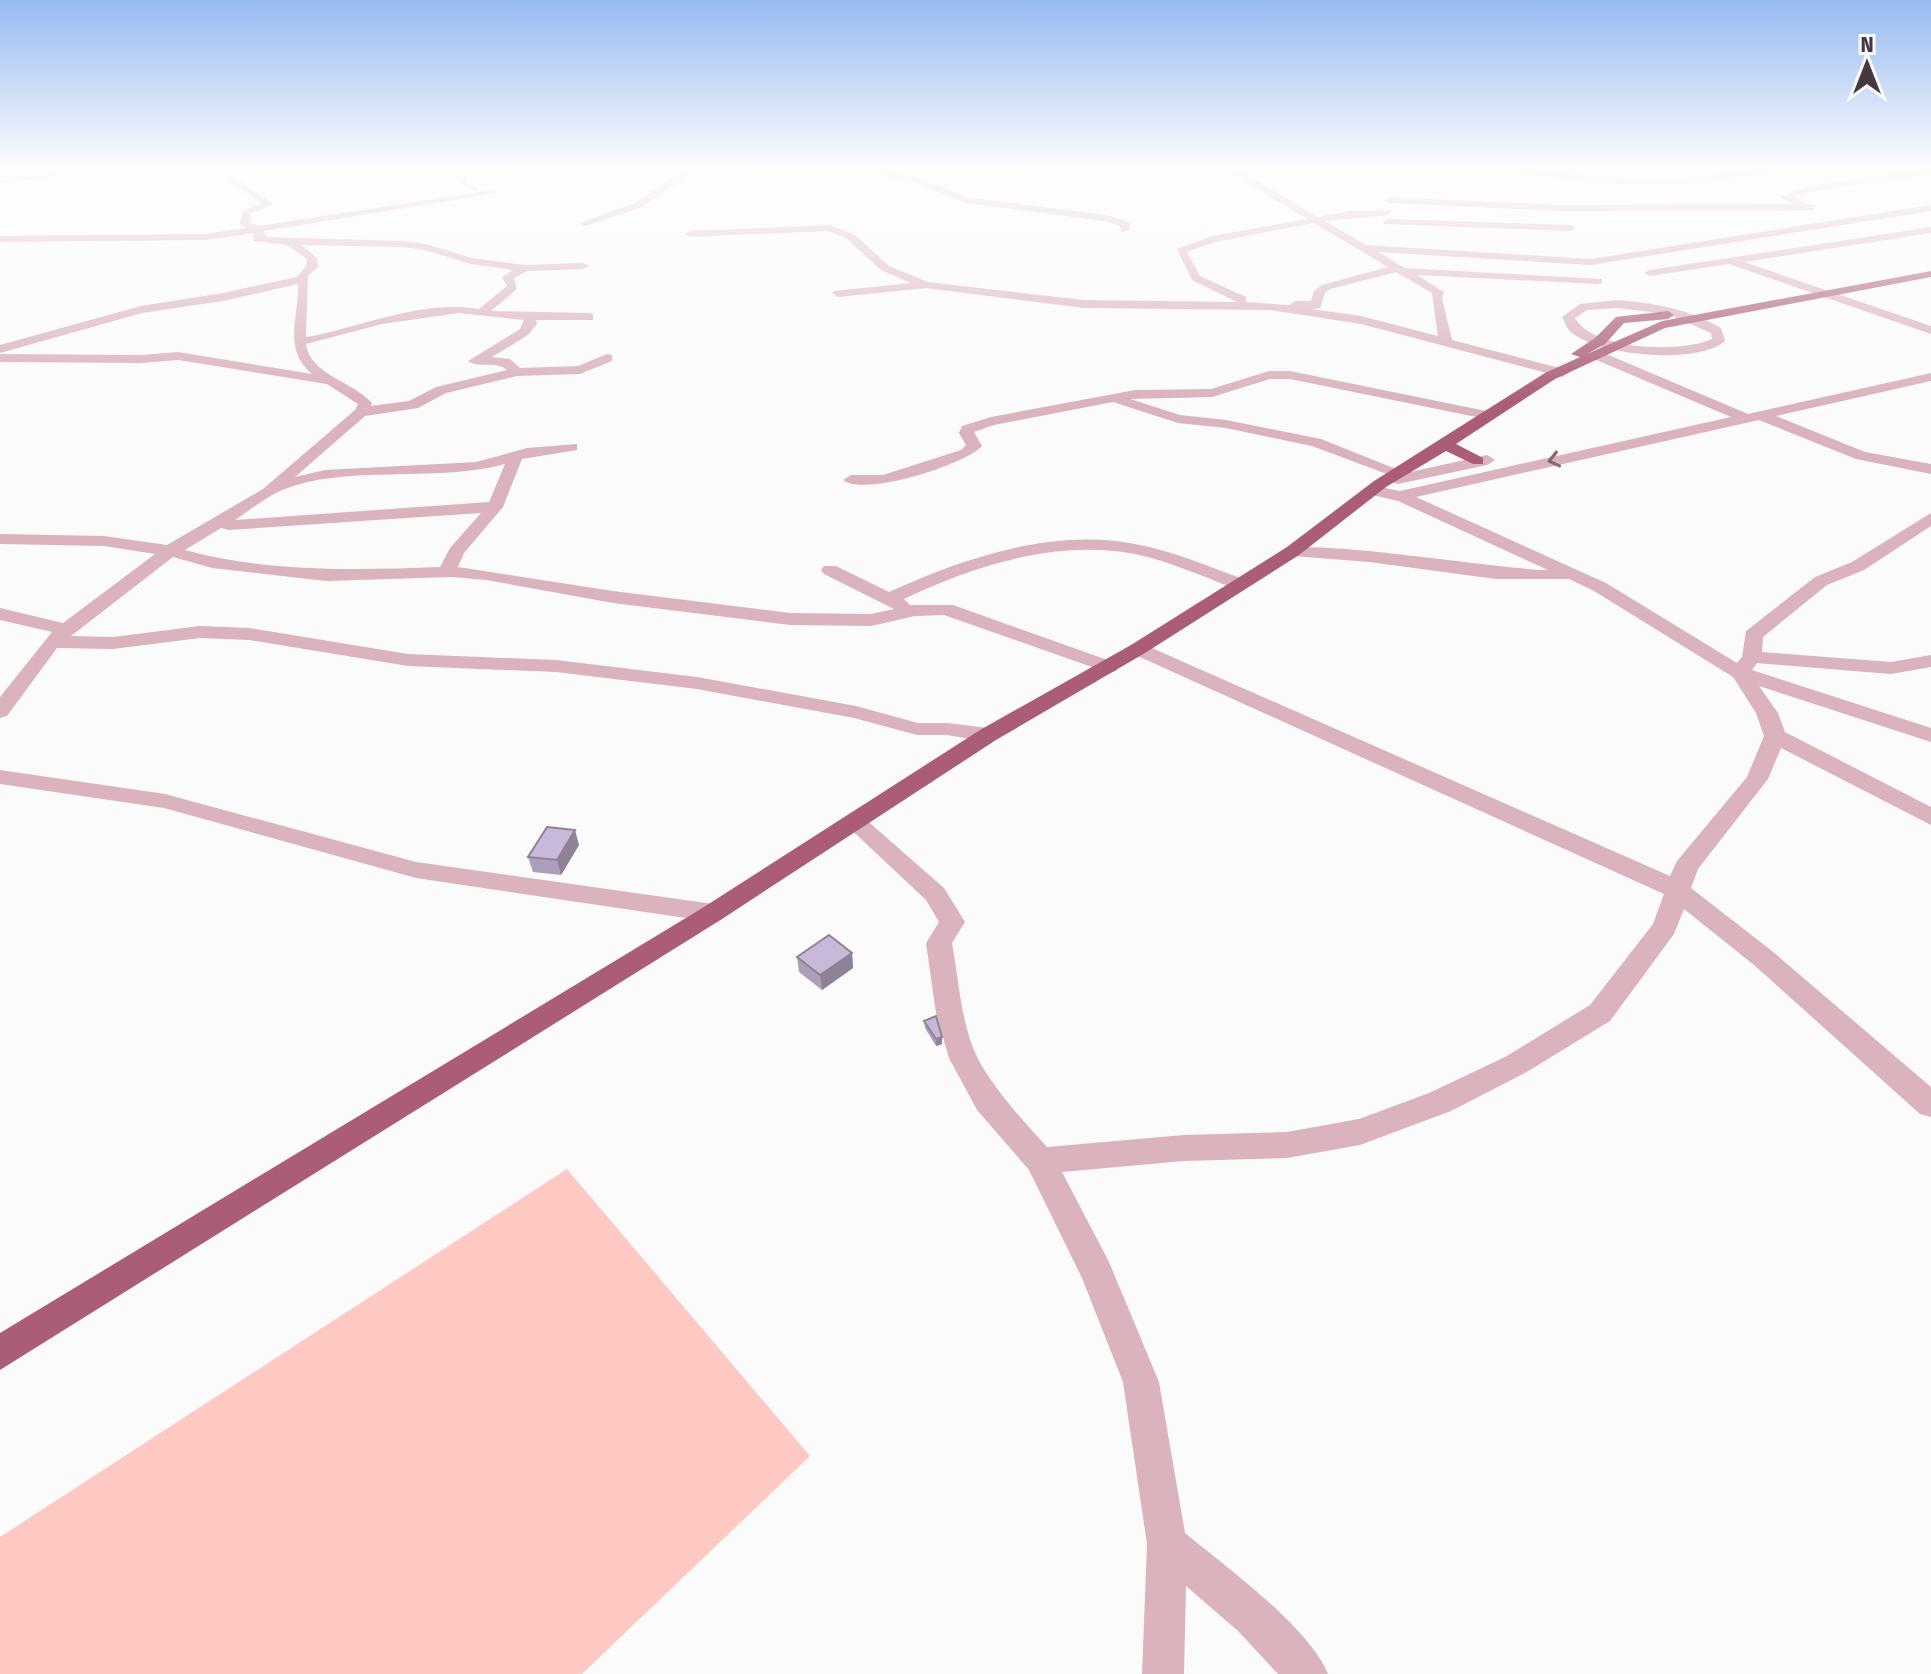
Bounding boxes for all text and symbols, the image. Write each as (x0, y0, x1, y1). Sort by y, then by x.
north arrow (1827, 24, 1907, 104)
text: N (1860, 31, 1874, 58)
one-way arrow (1548, 451, 1562, 468)

